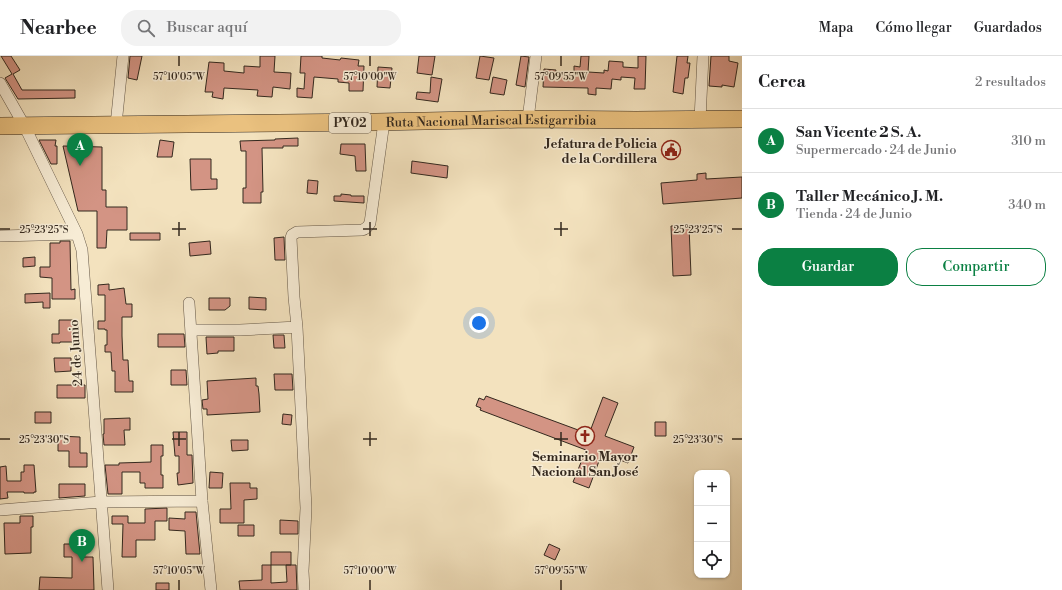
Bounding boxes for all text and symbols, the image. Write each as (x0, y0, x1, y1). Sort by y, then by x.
search box (121, 10, 401, 46)
text: Nearbee (20, 16, 97, 40)
icon: search (135, 17, 157, 39)
text: Buscar aquí (167, 18, 248, 37)
text: Mapa (819, 19, 853, 37)
text: Cómo llegar (875, 19, 952, 37)
text: Guardados (974, 19, 1042, 37)
text: 57°10'05"W (153, 71, 206, 83)
text: 57°10'00"W (344, 71, 397, 83)
text: 57°09'55"W (535, 71, 588, 83)
text: Cerca (758, 71, 806, 93)
text: 2 resultados (975, 74, 1046, 90)
street label: Ruta Nacional Mariscal Estigarribia (386, 112, 597, 131)
road number: PY02 (329, 113, 371, 133)
text: San Vicente 2 S. A. (796, 123, 921, 142)
pin: A (67, 133, 93, 166)
text: A (766, 133, 776, 149)
text: 310 m (1011, 133, 1046, 149)
place label: Jefatura de Policia de la Cordillera (544, 136, 658, 167)
public building icon: Jefatura de Policia de la Cordillera (660, 139, 682, 161)
text: Supermercado · 24 de Junio (796, 142, 956, 158)
text: Taller Mecánico J. M. (796, 187, 943, 206)
text: B (766, 197, 776, 213)
text: 340 m (1008, 197, 1046, 213)
text: Tienda · 24 de Junio (796, 206, 912, 222)
text: 25°23'25"S (19, 224, 69, 236)
text: 25°23'25"S (673, 224, 723, 236)
button: Guardar (758, 248, 898, 286)
button: Compartir (906, 248, 1046, 286)
your location (469, 313, 489, 333)
street label: 24 de Junio (66, 319, 86, 387)
church icon: Seminario Mayor Nacional San José (574, 425, 596, 447)
text: 25°23'30"S (19, 434, 69, 446)
text: 25°23'30"S (673, 434, 723, 446)
place label: Seminario Mayor Nacional San José (532, 449, 638, 480)
map controls (694, 470, 730, 578)
button: + (694, 470, 730, 506)
button: − (694, 506, 730, 542)
pin: B (69, 529, 95, 562)
button: locate (694, 542, 730, 578)
text: 57°10'05"W (153, 565, 206, 577)
text: 57°10'00"W (344, 565, 397, 577)
text: 57°09'55"W (535, 565, 588, 577)

